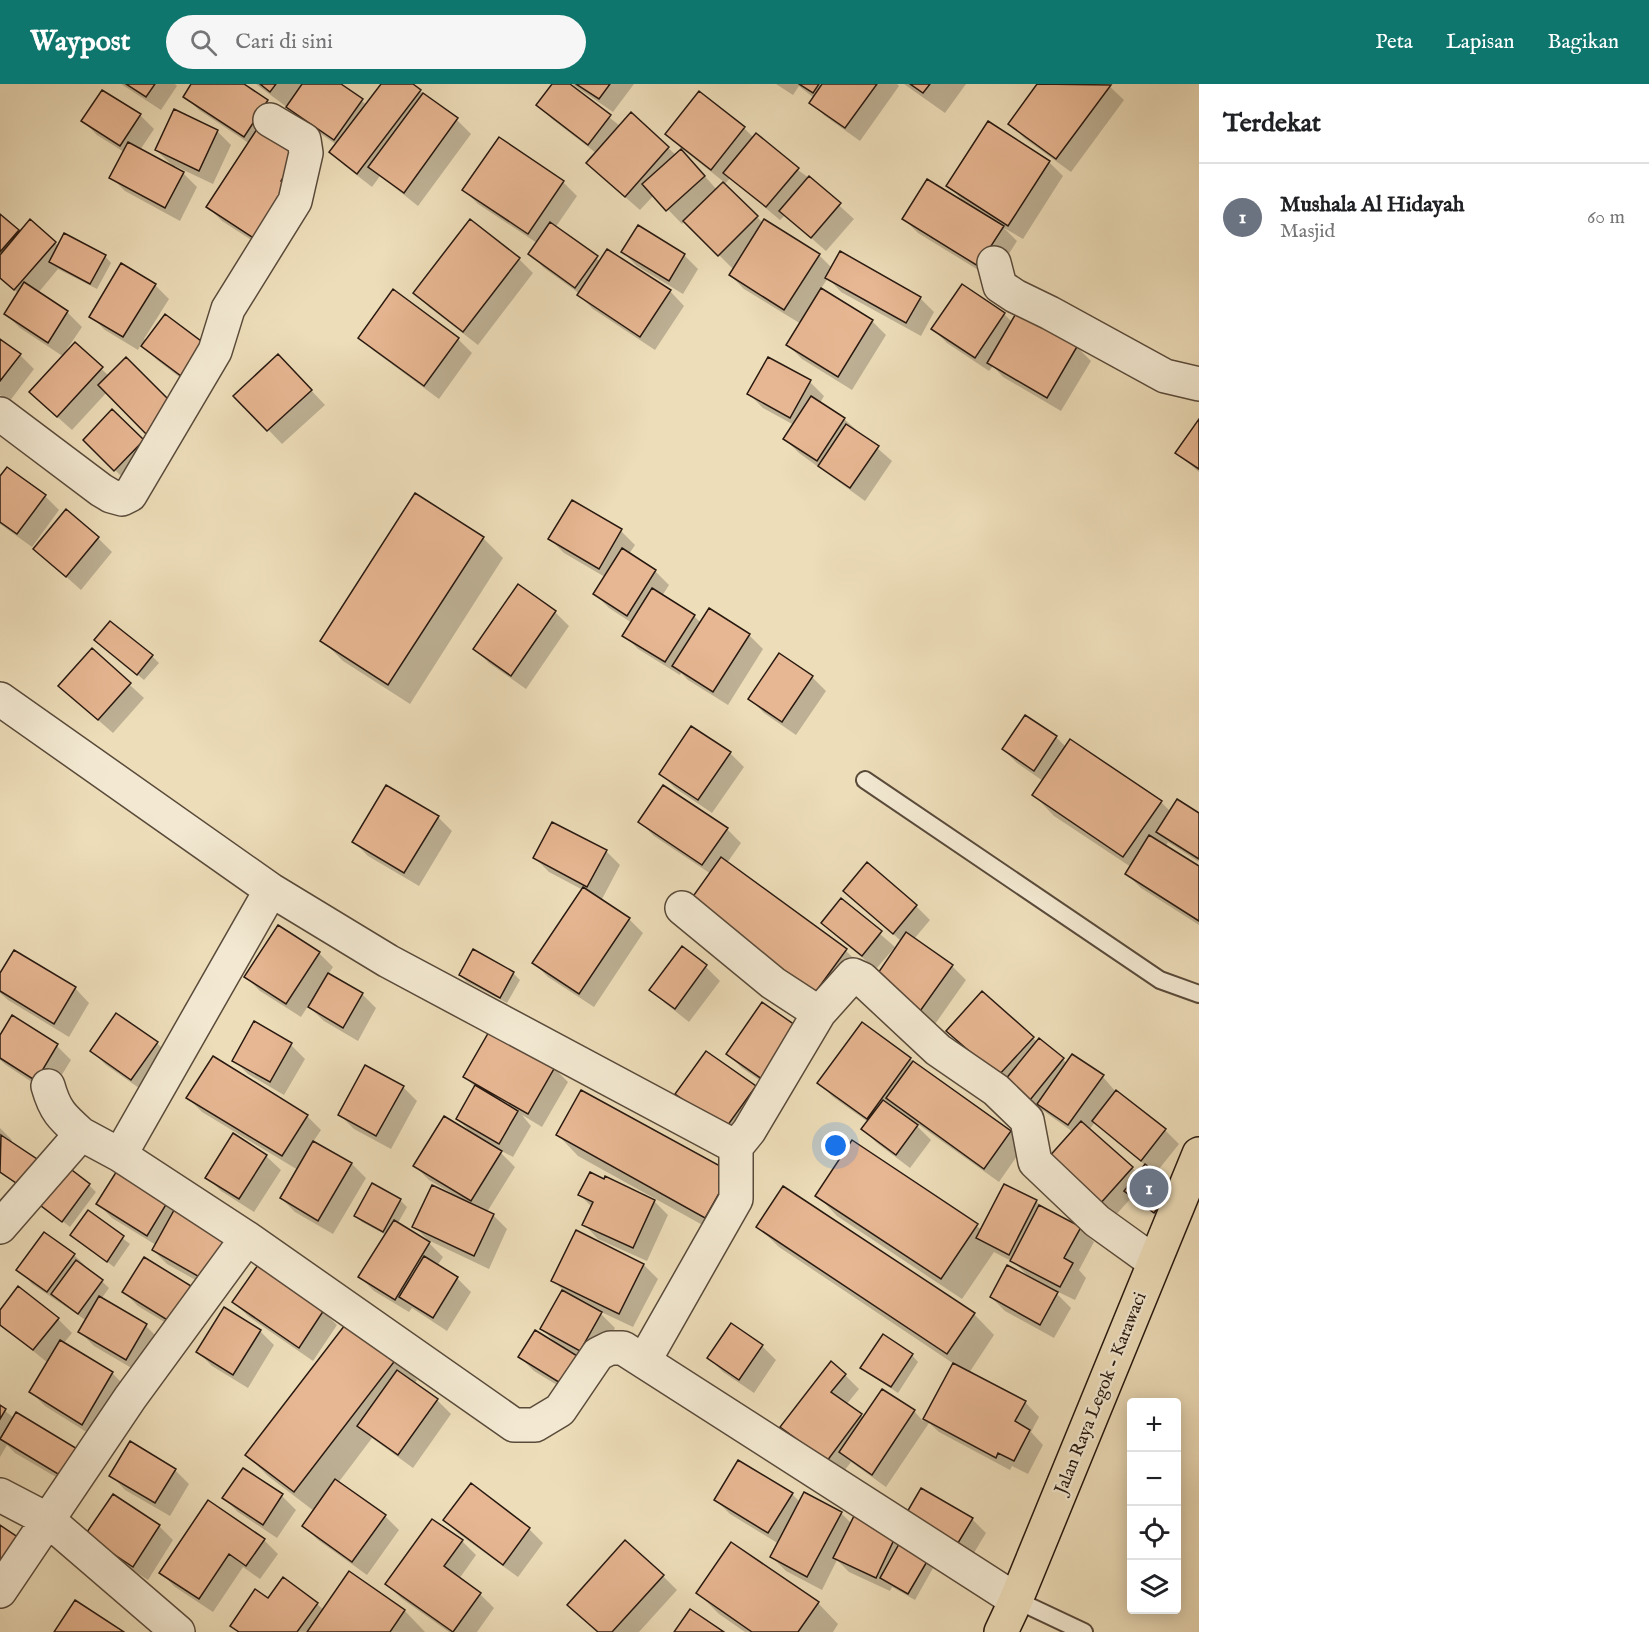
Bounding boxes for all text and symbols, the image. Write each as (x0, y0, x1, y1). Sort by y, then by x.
search box (166, 15, 586, 69)
text: Waypost (30, 25, 130, 60)
icon: search (187, 26, 220, 59)
text: Cari di sini (235, 28, 333, 56)
text: Peta (1375, 29, 1413, 56)
text: Lapisan (1446, 29, 1515, 56)
text: Bagikan (1548, 29, 1619, 56)
text: Terdekat (1223, 107, 1321, 140)
text: Mushala Al Hidayah (1280, 191, 1464, 219)
text: 1 (1239, 205, 1246, 230)
text: 60 m (1587, 205, 1625, 230)
text: Masjid (1280, 219, 1335, 244)
your location (821, 1131, 850, 1160)
pin: 1 (1130, 1166, 1168, 1210)
street label: Jalan Raya Legok - Karawaci (1050, 1289, 1153, 1500)
map controls (1127, 1398, 1181, 1614)
button: + (1127, 1398, 1181, 1452)
button: − (1127, 1452, 1181, 1506)
button: locate (1127, 1506, 1181, 1560)
button: layers (1127, 1560, 1181, 1614)

